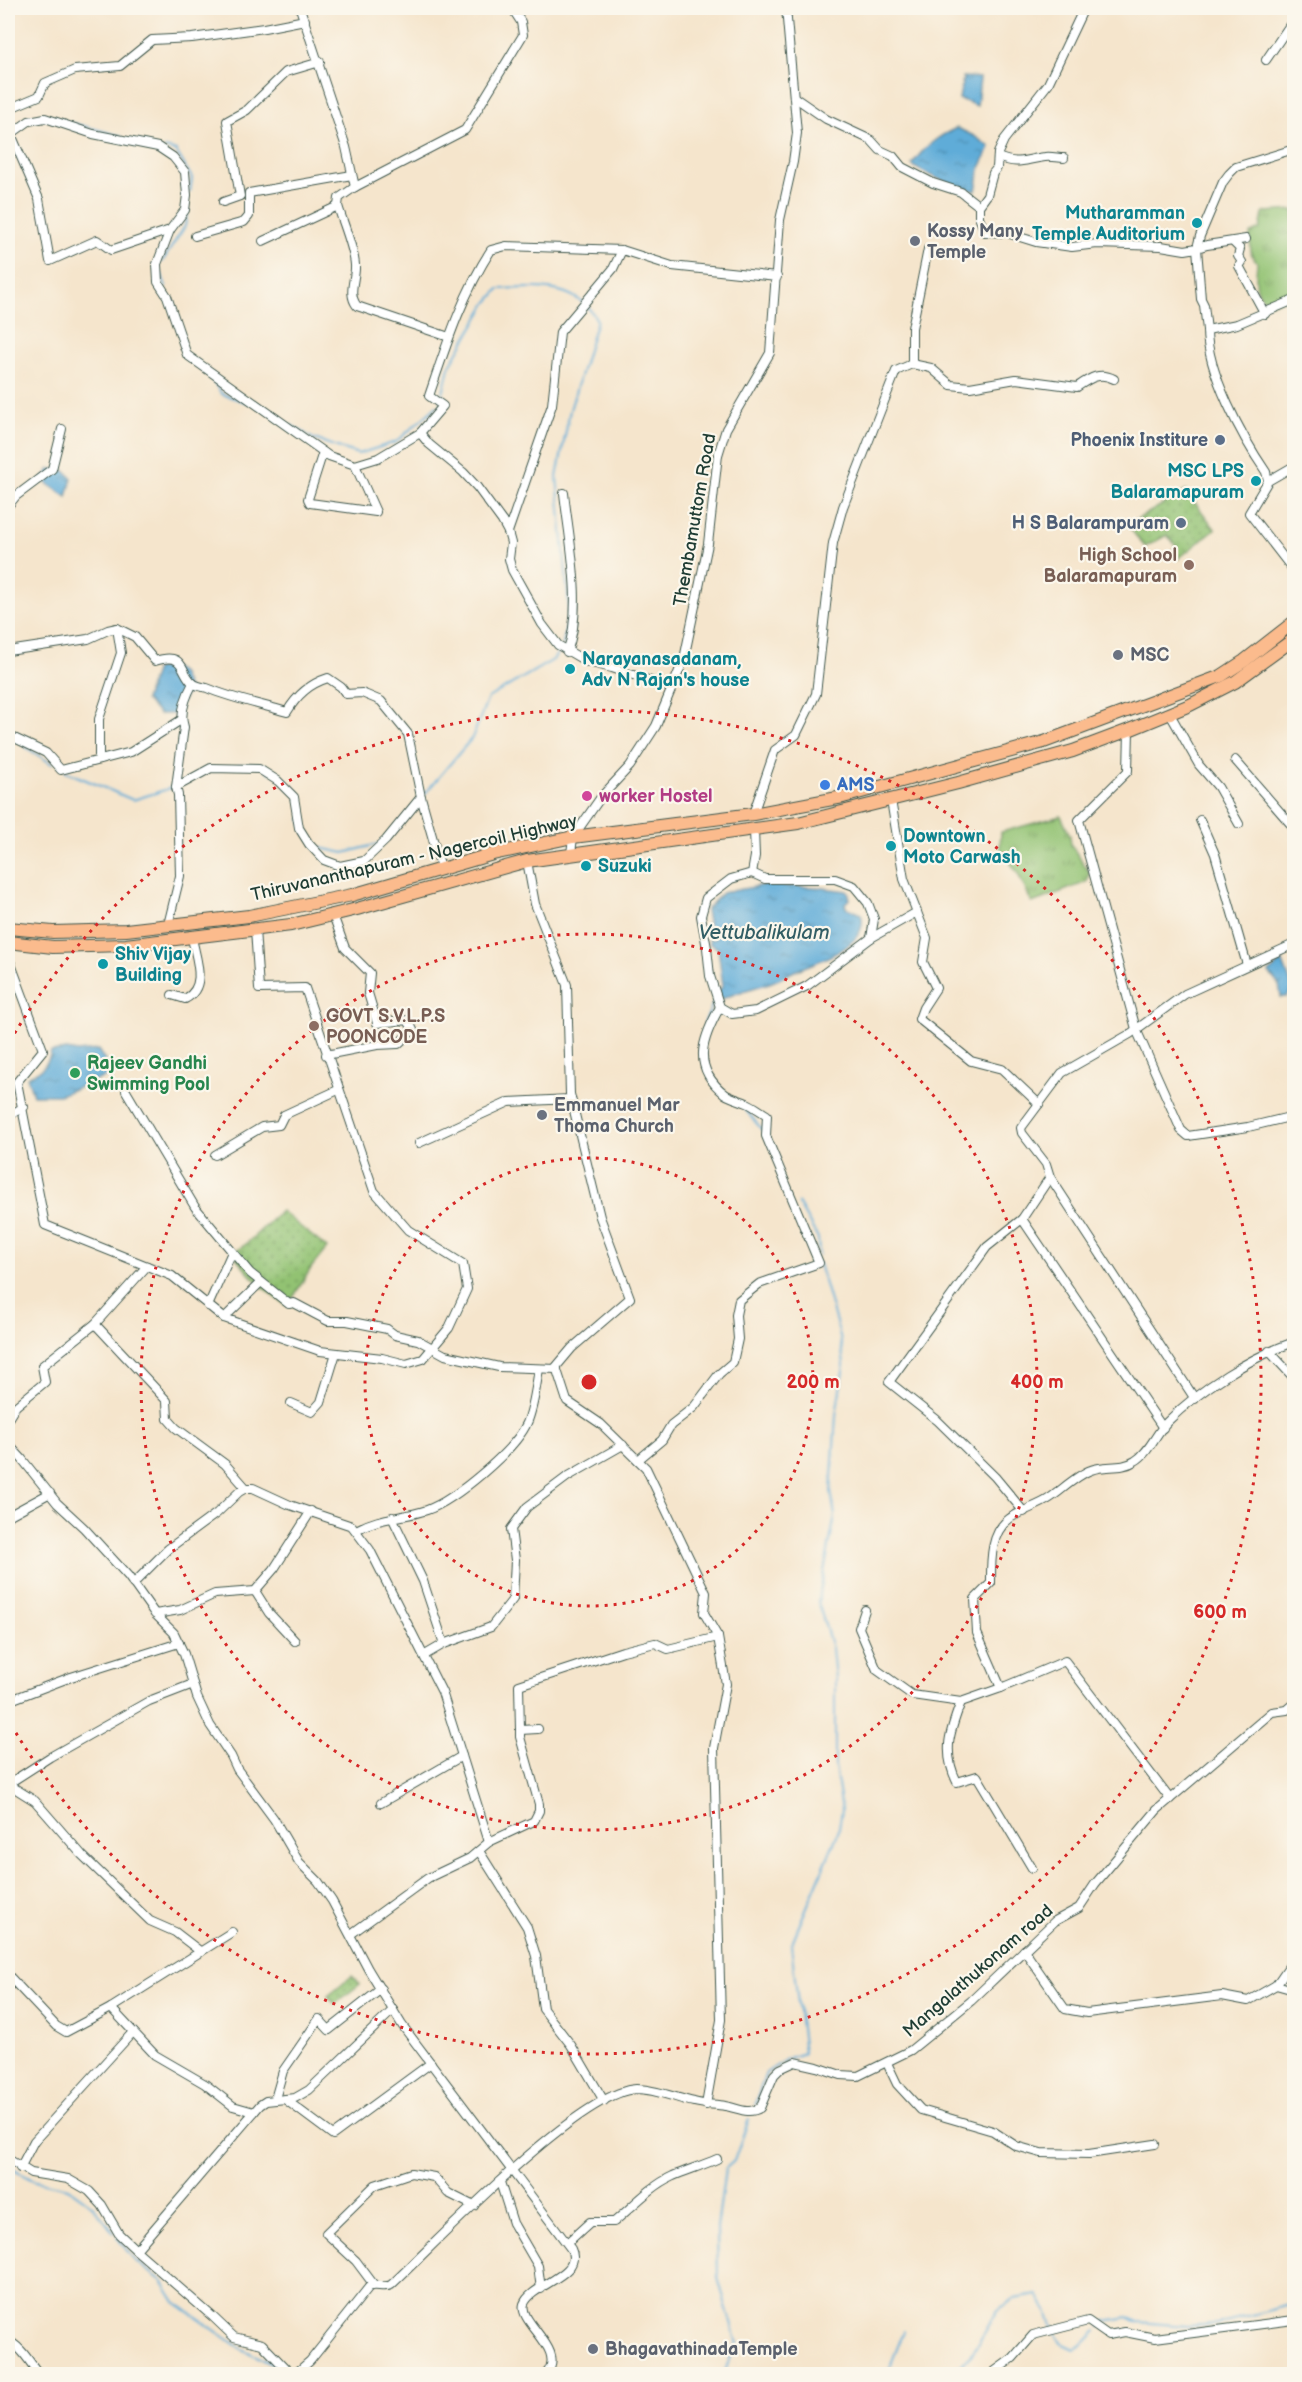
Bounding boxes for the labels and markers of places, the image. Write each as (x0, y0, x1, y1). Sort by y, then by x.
place label: Mutharamman Temple Auditorium (1032, 203, 1185, 245)
marker: Mutharamman Temple Auditorium (1190, 216, 1204, 230)
place label: Kossy Many Temple (927, 221, 1024, 263)
marker: Kossy Many Temple (908, 234, 922, 248)
place label: Phoenix Institure (1070, 430, 1208, 451)
marker: Phoenix Institure (1213, 433, 1227, 447)
place label: MSC LPS Balaramapuram (1110, 461, 1244, 503)
marker: MSC LPS Balaramapuram (1249, 474, 1263, 488)
place label: H S Balarampuram (1012, 513, 1169, 534)
marker: H S Balarampuram (1174, 516, 1188, 530)
place label: High School Balaramapuram (1043, 545, 1177, 587)
marker: High School Balaramapuram (1182, 558, 1196, 572)
place label: MSC (1130, 645, 1169, 666)
marker: MSC (1111, 648, 1125, 662)
place label: Narayanasadanam, Adv N Rajan's house (581, 649, 750, 691)
marker: Narayanasadanam, Adv N Rajan's house (563, 662, 577, 676)
place label: AMS (836, 775, 875, 796)
marker: AMS (818, 778, 832, 792)
place label: worker Hostel (599, 786, 713, 807)
marker: worker Hostel (580, 789, 594, 803)
place label: Downtown Moto Carwash (903, 826, 1021, 868)
marker: Downtown Moto Carwash (884, 839, 898, 853)
place label: Suzuki (598, 856, 652, 877)
marker: Suzuki (579, 859, 593, 873)
place label: Shiv Vijay Building (115, 944, 192, 986)
marker: Shiv Vijay Building (96, 957, 110, 971)
place label: GOVT S.V.L.P.S POONCODE (326, 1006, 445, 1048)
marker: GOVT S.V.L.P.S POONCODE (307, 1019, 321, 1033)
place label: Rajeev Gandhi Swimming Pool (87, 1053, 210, 1095)
marker: Rajeev Gandhi Swimming Pool (68, 1066, 82, 1080)
place label: Emmanuel Mar Thoma Church (554, 1095, 680, 1137)
marker: Emmanuel Mar Thoma Church (535, 1108, 549, 1122)
centre of rings (579, 1372, 599, 1392)
place label: BhagavathinadaTemple (605, 2339, 798, 2360)
marker: BhagavathinadaTemple (586, 2342, 600, 2356)

